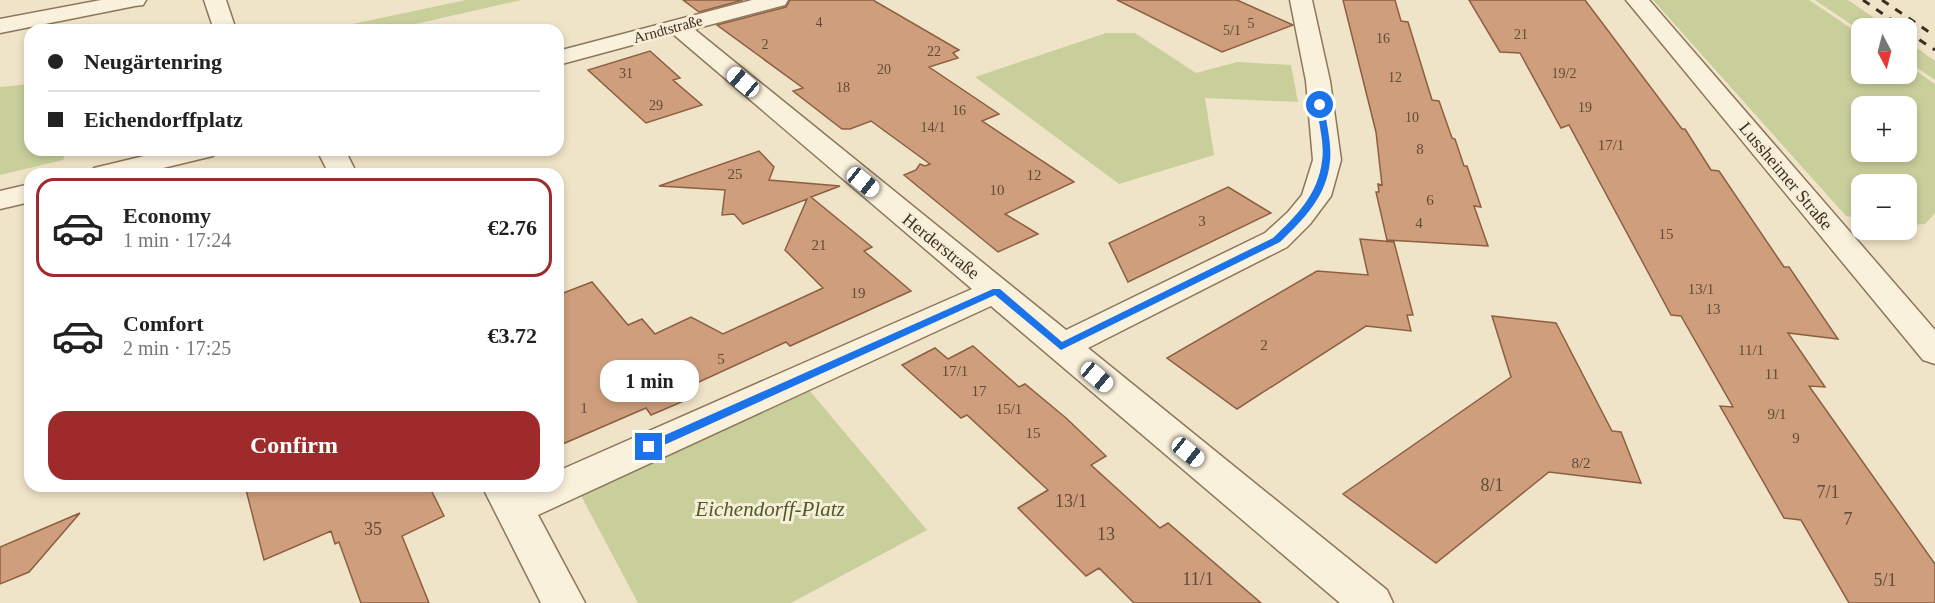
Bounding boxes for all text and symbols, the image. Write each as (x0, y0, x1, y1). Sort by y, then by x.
street label: Arndtstraße (632, 12, 705, 46)
house number: 4 (816, 15, 823, 30)
house number: 5 (1248, 16, 1255, 31)
north arrow (1851, 18, 1917, 84)
map controls (1851, 18, 1917, 240)
house number: 5/1 (1223, 23, 1241, 38)
house number: 21 (1514, 27, 1528, 42)
house number: 16 (1376, 31, 1390, 46)
house number: 2 (762, 37, 769, 52)
house number: 22 (927, 44, 941, 59)
text: Neugärtenring (84, 49, 222, 74)
house number: 20 (877, 62, 891, 77)
car (723, 64, 763, 100)
house number: 31 (619, 66, 633, 81)
house number: 19/2 (1552, 66, 1576, 81)
house number: 12 (1388, 70, 1402, 85)
house number: 18 (836, 80, 850, 95)
route start (1306, 91, 1333, 118)
button: + (1851, 96, 1917, 162)
house number: 29 (649, 98, 663, 113)
house number: 19 (1578, 100, 1592, 115)
house number: 16 (952, 103, 966, 118)
text: Eichendorffplatz (84, 107, 243, 132)
house number: 10 (1405, 110, 1419, 125)
street label: Lussheimer Straße (1735, 118, 1837, 234)
house number: 14/1 (921, 120, 945, 135)
house number: 17/1 (1598, 137, 1624, 153)
house number: 8 (1416, 141, 1424, 157)
car (843, 164, 883, 200)
house number: 25 (728, 166, 743, 182)
house number: 12 (1027, 167, 1042, 183)
button: − (1851, 174, 1917, 240)
house number: 10 (990, 182, 1005, 198)
house number: 6 (1426, 192, 1434, 208)
icon: car (51, 201, 105, 255)
text: Economy (123, 203, 211, 228)
street label: Herderstraße (899, 209, 983, 283)
house number: 3 (1198, 213, 1206, 229)
text: €2.76 (488, 215, 537, 240)
house number: 4 (1415, 215, 1423, 231)
house number: 15 (1659, 226, 1674, 242)
text: 1 min · 17:24 (123, 229, 231, 251)
house number: 21 (812, 237, 827, 253)
house number: 13/1 (1688, 281, 1714, 297)
house number: 19 (851, 285, 866, 301)
house number: 13 (1706, 301, 1721, 317)
icon: car (51, 309, 105, 363)
text: Comfort (123, 311, 204, 336)
text: €3.72 (488, 323, 537, 348)
text: 2 min · 17:25 (123, 337, 231, 359)
house number: 2 (1260, 337, 1268, 353)
house number: 11/1 (1738, 342, 1764, 358)
house number: 5 (717, 351, 725, 367)
car (1077, 359, 1117, 395)
callout: 1 min (600, 360, 698, 402)
house number: 17/1 (942, 363, 968, 379)
house number: 11 (1765, 366, 1779, 382)
text: 1 min (625, 370, 674, 392)
house number: 17 (972, 383, 987, 399)
house number: 1 (580, 400, 588, 416)
house number: 15/1 (996, 401, 1022, 417)
house number: 9/1 (1767, 406, 1787, 422)
button: Confirm (48, 411, 540, 480)
house number: 15 (1026, 425, 1041, 441)
house number: 9 (1792, 430, 1800, 446)
route end (635, 433, 662, 460)
car (1168, 434, 1208, 470)
house number: 8/2 (1571, 455, 1591, 471)
house number: 8/1 (1480, 475, 1504, 495)
house number: 7/1 (1816, 482, 1840, 502)
house number: 13/1 (1055, 491, 1087, 511)
park label: Eichendorff-Platz (694, 497, 845, 521)
house number: 7 (1844, 509, 1853, 529)
house number: 35 (364, 519, 382, 539)
house number: 13 (1097, 524, 1115, 544)
house number: 11/1 (1182, 569, 1214, 589)
house number: 5/1 (1873, 570, 1897, 590)

